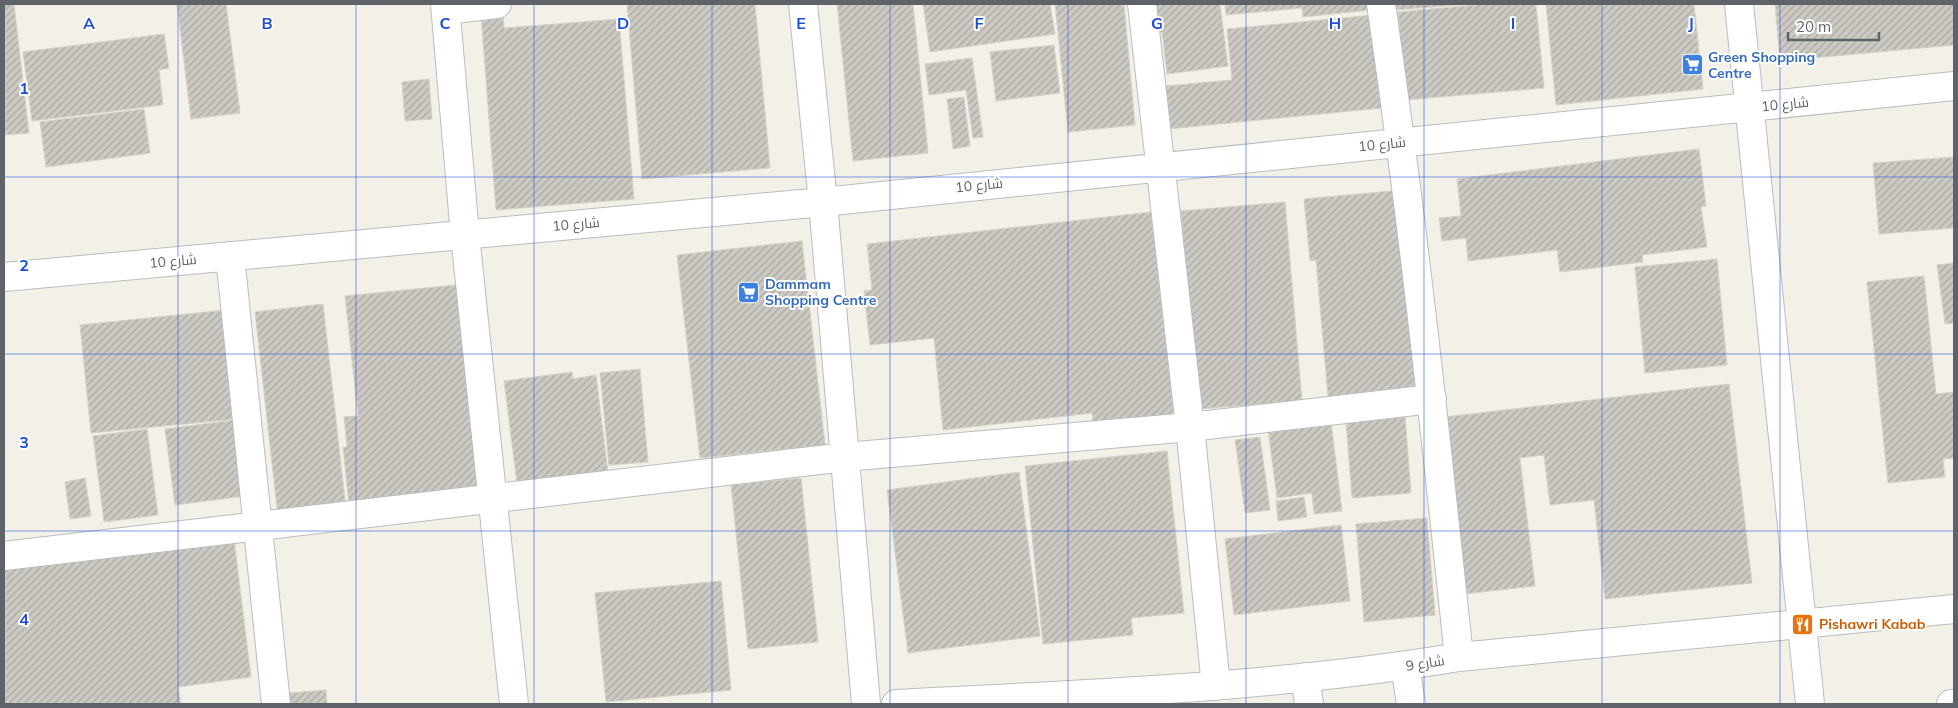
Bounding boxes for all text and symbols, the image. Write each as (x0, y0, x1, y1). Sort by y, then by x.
scale bar (1788, 10, 1879, 42)
text: A (83, 13, 95, 33)
text: B (261, 13, 273, 33)
text: C (440, 13, 451, 33)
text: D (617, 13, 629, 33)
text: E (796, 13, 806, 33)
text: F (974, 13, 984, 33)
text: G (1151, 13, 1163, 33)
text: H (1329, 13, 1341, 33)
text: I (1511, 13, 1515, 33)
text: J (1688, 13, 1694, 33)
text: 20 m (1796, 17, 1831, 36)
place label: Green Shopping Centre (1708, 48, 1815, 82)
supermarket icon: Green Shopping Centre (1680, 53, 1704, 77)
text: 1 (19, 78, 29, 98)
street label: شارع 10 (1760, 93, 1810, 115)
street label: شارع 10 (1357, 133, 1407, 155)
street label: شارع 10 (954, 174, 1004, 196)
street label: شارع 10 (552, 213, 600, 235)
street label: شارع 10 (149, 250, 197, 272)
text: 2 (19, 255, 29, 275)
place label: Dammam Shopping Centre (765, 275, 877, 309)
supermarket icon: Dammam Shopping Centre (737, 280, 761, 304)
text: 3 (19, 432, 29, 452)
text: 4 (19, 609, 29, 629)
restaurant icon: Pishawri Kabab (1791, 612, 1815, 636)
place label: Pishawri Kabab (1819, 615, 1926, 633)
street label: شارع 9 (1404, 651, 1446, 675)

